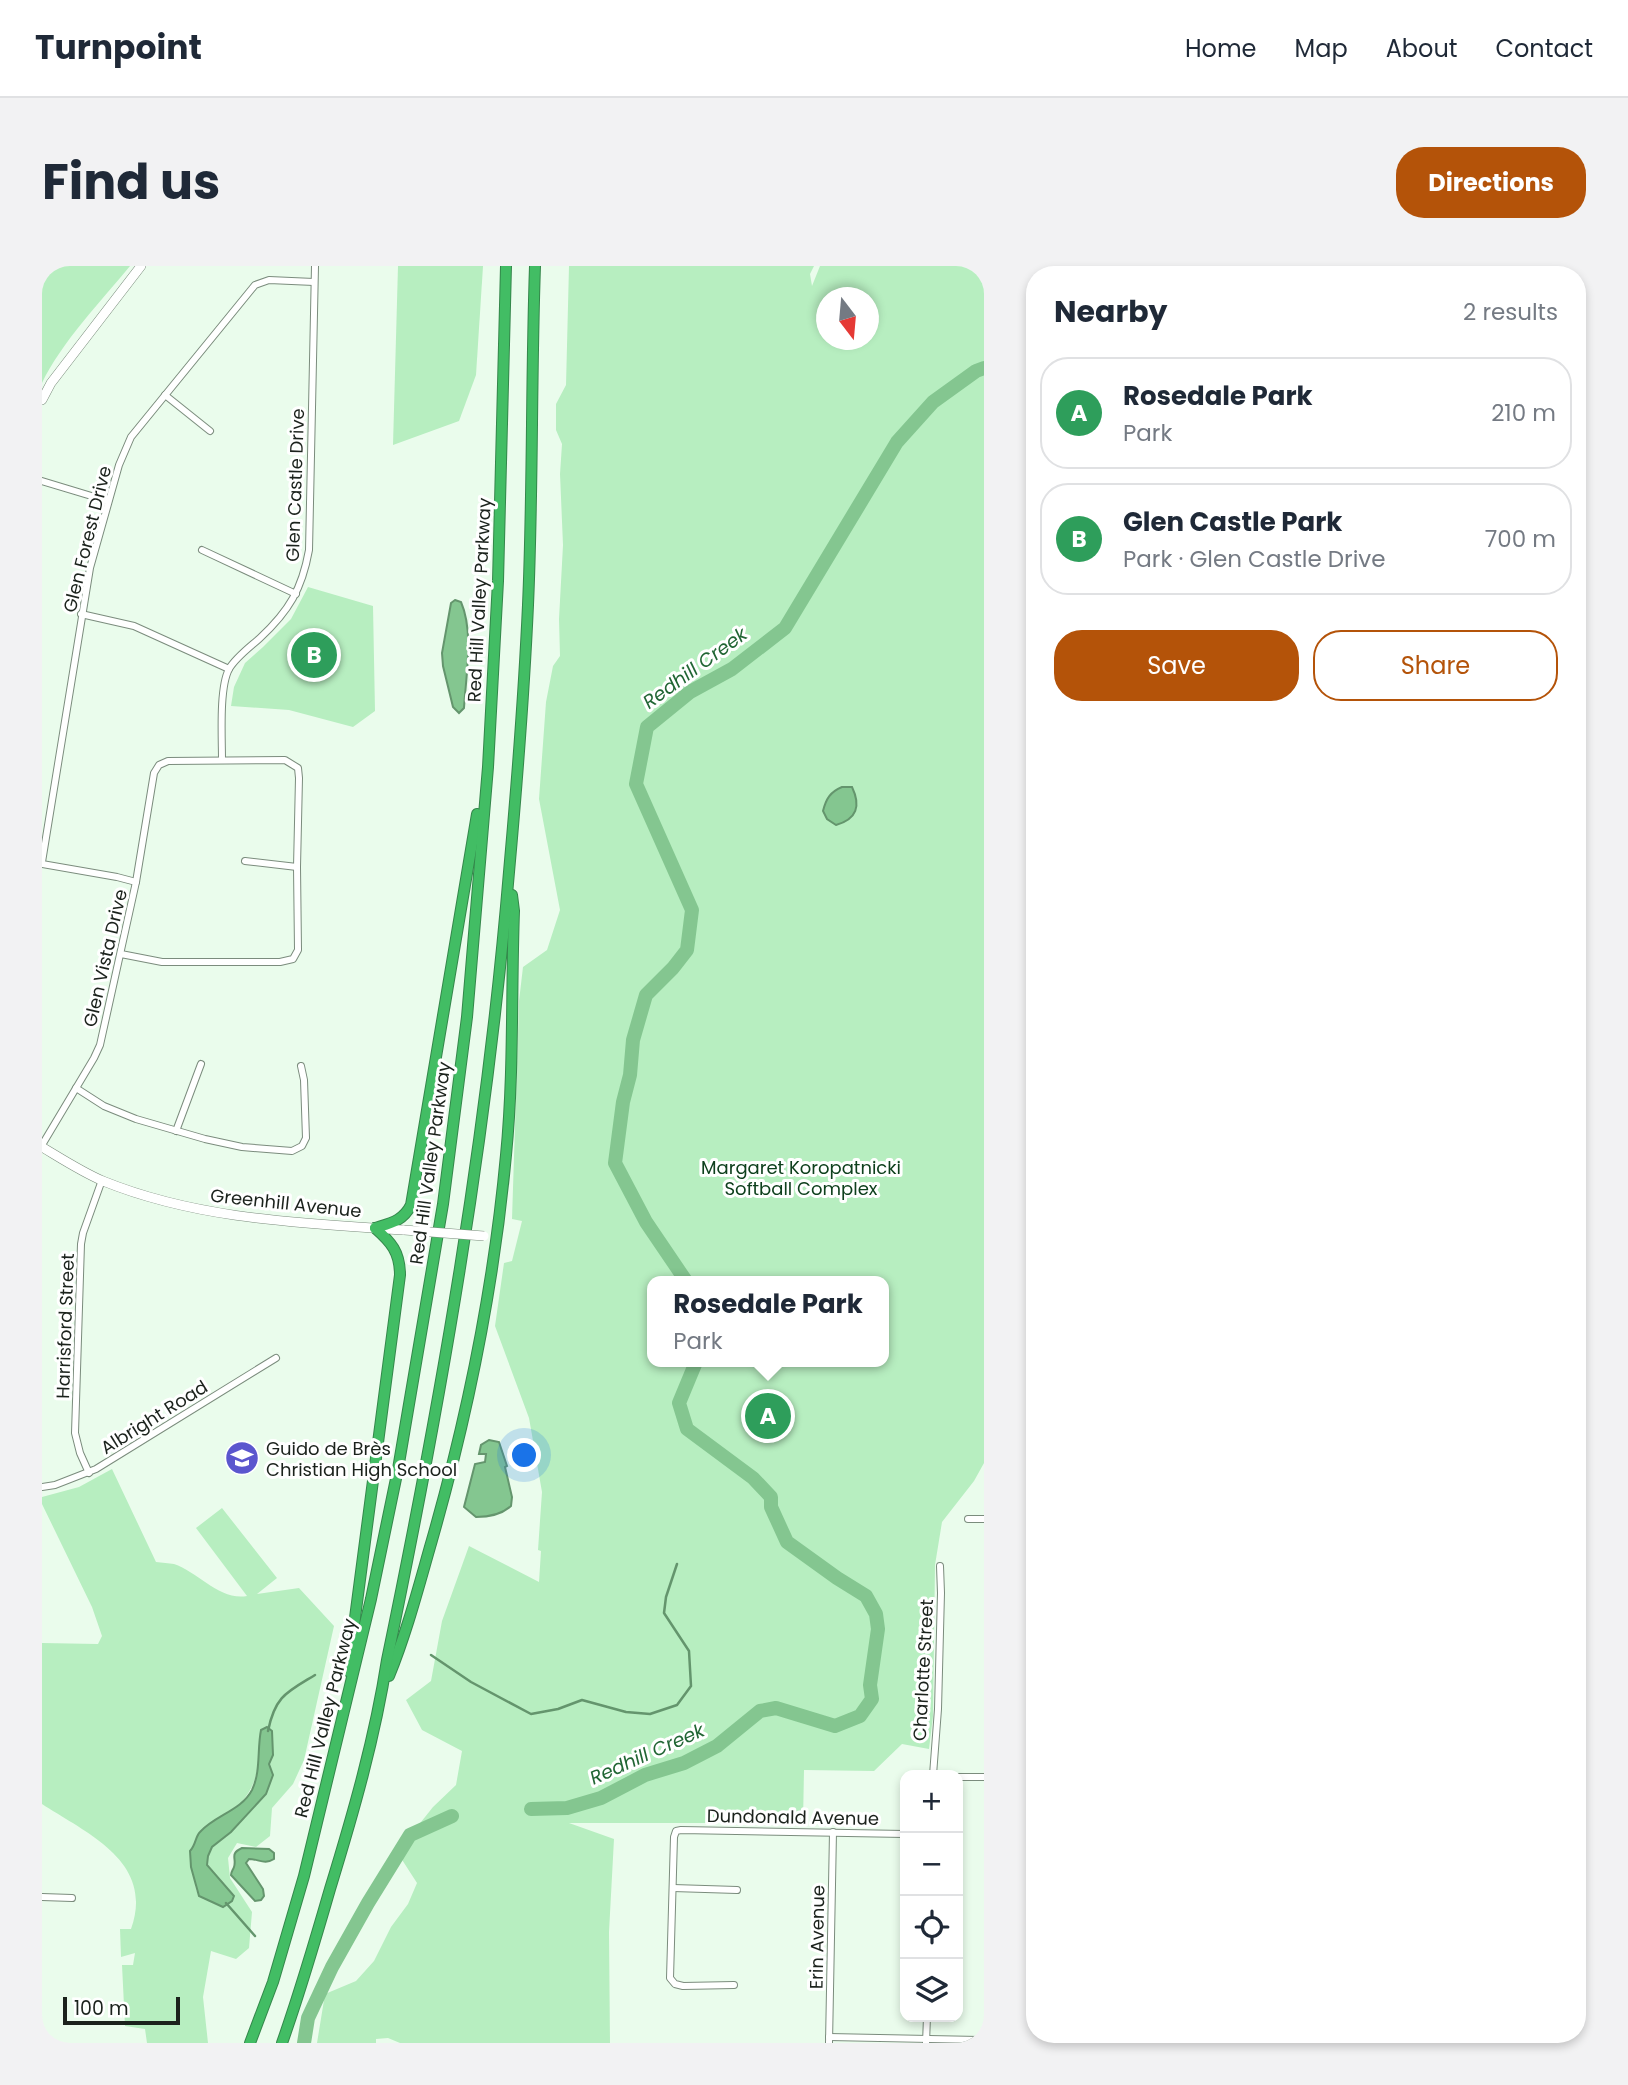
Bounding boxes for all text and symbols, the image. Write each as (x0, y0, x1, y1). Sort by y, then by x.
text: Turnpoint (35, 24, 202, 71)
text: Home (1185, 32, 1257, 65)
text: Map (1295, 32, 1348, 65)
text: About (1386, 32, 1457, 65)
text: Contact (1495, 32, 1593, 65)
button: Directions (1396, 147, 1586, 218)
text: Find us (42, 148, 220, 216)
north arrow (816, 287, 879, 350)
text: Nearby (1054, 290, 1168, 333)
text: 2 results (1463, 296, 1558, 328)
text: Rosedale Park (1123, 378, 1313, 414)
text: A (1071, 397, 1087, 429)
text: 210 m (1491, 397, 1556, 429)
street label: Glen Castle Drive (280, 408, 310, 562)
text: Park (1123, 417, 1172, 449)
street label: Glen Forest Drive (57, 463, 117, 615)
street label: Red Hill Valley Parkway (461, 497, 497, 703)
text: Glen Castle Park (1123, 504, 1342, 540)
text: B (1071, 523, 1087, 555)
text: 700 m (1485, 523, 1556, 555)
text: Park · Glen Castle Drive (1123, 543, 1386, 575)
water label: Redhill Creek (637, 620, 754, 715)
pin: B (291, 629, 337, 681)
button: Save (1054, 630, 1299, 701)
button: Share (1313, 630, 1558, 701)
street label: Glen Vista Drive (77, 887, 133, 1029)
street label: Red Hill Valley Parkway (403, 1060, 457, 1266)
park label: Margaret Koropatnicki Softball Complex (701, 1155, 901, 1201)
street label: Greenhill Avenue (209, 1183, 363, 1223)
street label: Harrisford Street (50, 1253, 80, 1399)
popup (647, 1276, 889, 1367)
text: Rosedale Park (673, 1286, 863, 1322)
text: Park (673, 1325, 722, 1357)
street label: Albright Road (96, 1374, 212, 1460)
pin: A (745, 1390, 791, 1442)
place label: Guido de Brès Christian High School (266, 1436, 457, 1482)
your location (507, 1438, 541, 1472)
school or university icon: Guido de Brès Christian High School (223, 1439, 261, 1477)
street label: Charlotte Street (907, 1598, 939, 1742)
street label: Red Hill Valley Parkway (288, 1616, 362, 1820)
water label: Redhill Creek (585, 1716, 710, 1791)
map controls (900, 1770, 963, 2022)
button: + (900, 1770, 963, 1833)
street label: Dundonald Avenue (707, 1803, 879, 1831)
button: − (900, 1833, 963, 1896)
street label: Erin Avenue (804, 1885, 830, 1989)
button: locate (900, 1896, 963, 1959)
button: layers (900, 1959, 963, 2022)
scale bar (63, 1994, 180, 2026)
text: 100 m (74, 1995, 129, 2022)

